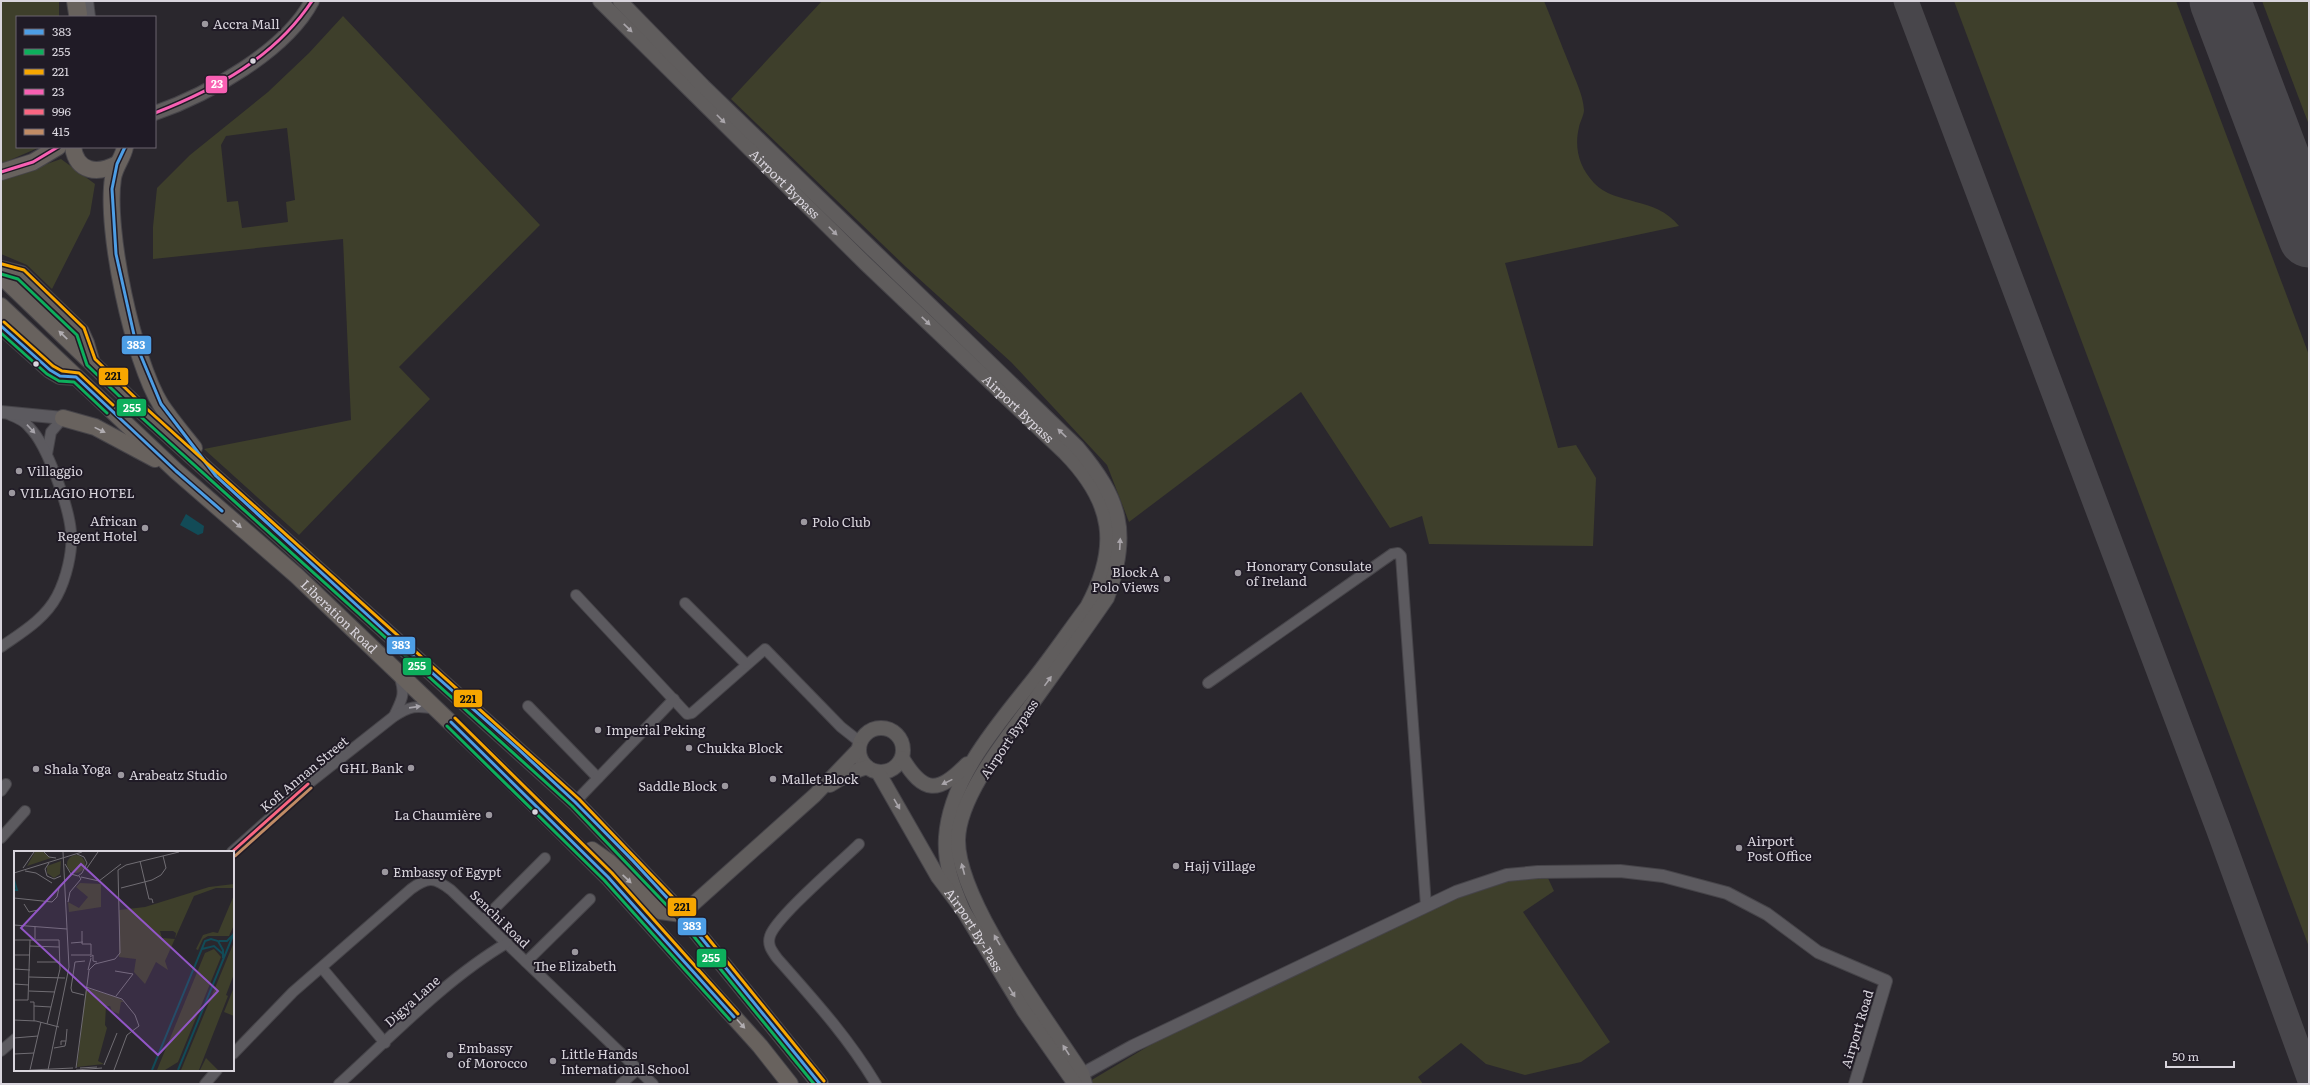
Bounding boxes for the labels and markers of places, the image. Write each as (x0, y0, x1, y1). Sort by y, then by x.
place label: Accra Mall (213, 14, 280, 33)
marker: Accra Mall (200, 19, 210, 29)
unlabelled marker (248, 56, 258, 66)
unlabelled marker (31, 359, 41, 369)
place label: Villaggio (27, 461, 83, 480)
marker: Villaggio (14, 466, 24, 476)
place label: VILLAGIO HOTEL (20, 483, 135, 502)
marker: VILLAGIO HOTEL (7, 488, 17, 498)
place label: African Regent Hotel (57, 511, 138, 545)
place label: Polo Club (812, 512, 871, 531)
marker: Polo Club (799, 517, 809, 527)
marker: African Regent Hotel (140, 523, 150, 533)
place label: Honorary Consulate of Ireland (1246, 556, 1372, 590)
place label: Block A Polo Views (1092, 562, 1159, 596)
marker: Honorary Consulate of Ireland (1233, 568, 1243, 578)
marker: Block A Polo Views (1162, 574, 1172, 584)
place label: Imperial Peking (606, 720, 706, 739)
marker: Imperial Peking (593, 725, 603, 735)
place label: Chukka Block (697, 738, 784, 757)
marker: Chukka Block (684, 743, 694, 753)
place label: GHL Bank (339, 758, 404, 777)
place label: Shala Yoga (44, 759, 111, 778)
marker: GHL Bank (406, 763, 416, 773)
marker: Shala Yoga (31, 764, 41, 774)
place label: Arabeatz Studio (129, 765, 228, 784)
place label: Mallet Block (781, 769, 860, 788)
marker: Arabeatz Studio (116, 770, 126, 780)
marker: Mallet Block (768, 774, 778, 784)
place label: Saddle Block (638, 776, 718, 795)
marker: Saddle Block (720, 781, 730, 791)
place label: La Chaumière (394, 805, 481, 824)
unlabelled marker (530, 807, 540, 817)
marker: La Chaumière (484, 810, 494, 820)
place label: Airport Post Office (1747, 831, 1812, 865)
marker: Airport Post Office (1734, 843, 1744, 853)
place label: Hajj Village (1184, 856, 1256, 875)
marker: Hajj Village (1171, 861, 1181, 871)
place label: Embassy of Egypt (393, 862, 502, 881)
marker: Embassy of Egypt (380, 867, 390, 877)
marker: The Elizabeth (570, 947, 580, 957)
place label: The Elizabeth (533, 956, 617, 975)
place label: Embassy of Morocco (458, 1038, 528, 1072)
place label: Little Hands International School (561, 1044, 690, 1078)
marker: Embassy of Morocco (445, 1050, 455, 1060)
marker: Little Hands International School (548, 1056, 558, 1066)

